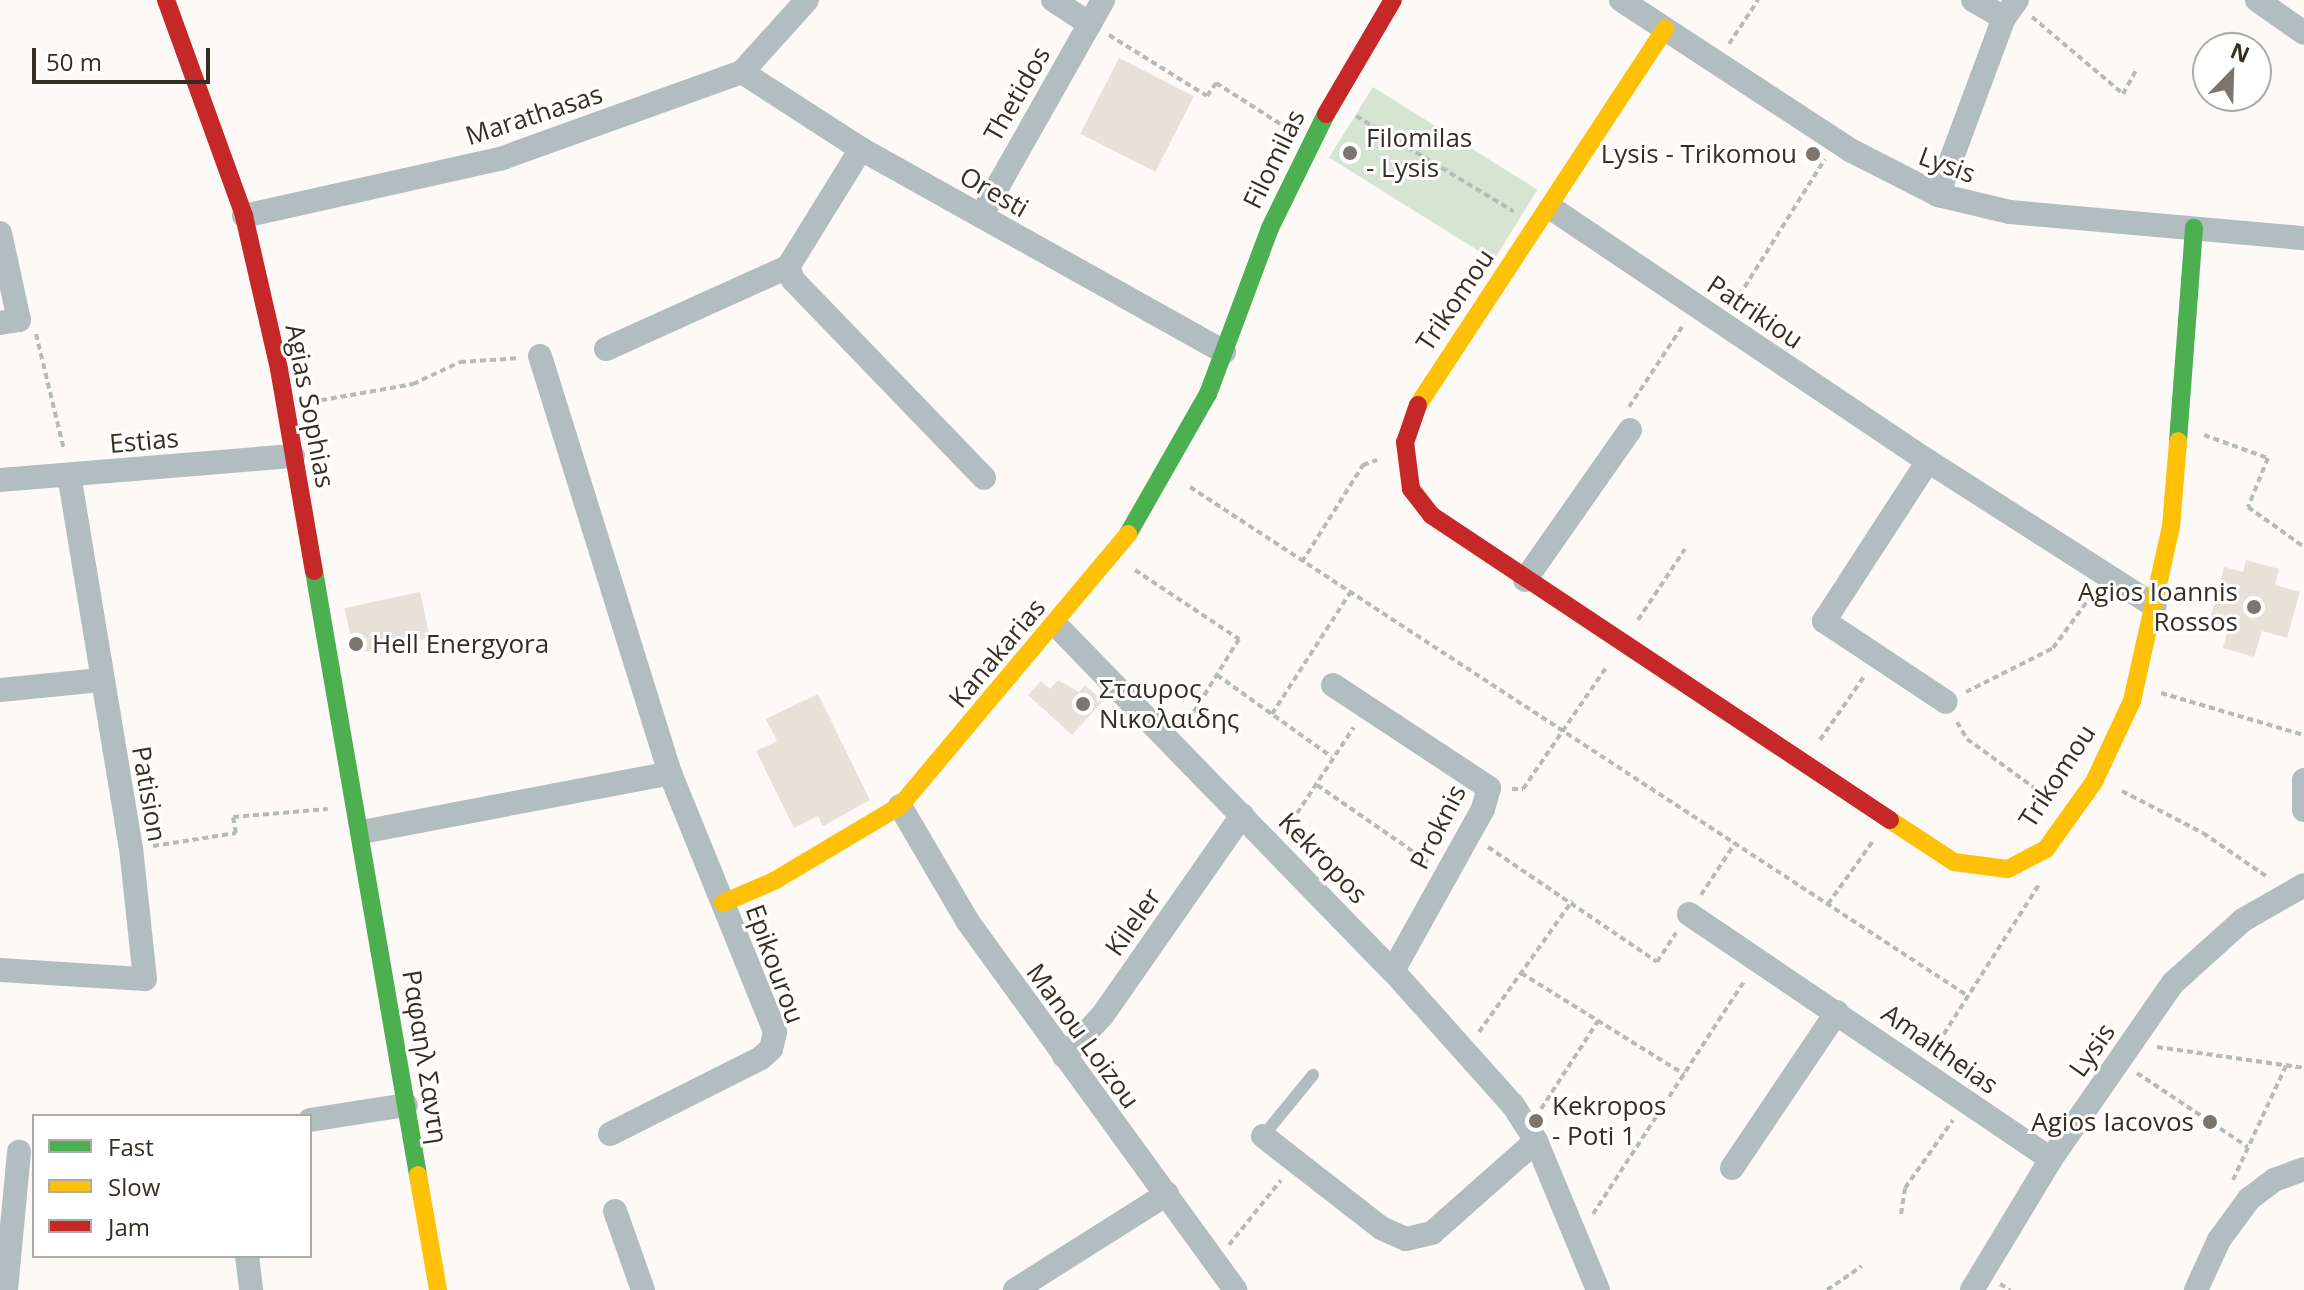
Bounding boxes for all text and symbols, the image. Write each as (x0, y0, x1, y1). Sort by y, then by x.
scale bar (36, 32, 214, 82)
north arrow (2192, 32, 2272, 112)
text: N (2226, 34, 2255, 69)
street label: Thetidos (977, 41, 1057, 147)
text: 50 m (46, 45, 102, 78)
street label: Marathasas (462, 78, 606, 152)
street label: Filomilas (1237, 104, 1311, 214)
place label: Filomilas - Lysis (1366, 122, 1472, 184)
place label: Lysis - Trikomou (1601, 138, 1797, 170)
street label: Lysis (1914, 140, 1980, 190)
marker: Filomilas - Lysis (1341, 144, 1359, 162)
marker: Lysis - Trikomou (1804, 145, 1822, 163)
street label: Oresti (954, 160, 1034, 224)
street label: Trikomou (1410, 243, 1500, 357)
street label: Patrikiou (1701, 269, 1809, 355)
street label: Agias Sophias (279, 322, 341, 490)
street label: Estias (108, 422, 180, 460)
place label: Agios Ioannis Rossos (2078, 576, 2238, 638)
street label: Kanakarias (942, 592, 1052, 714)
marker: Agios Ioannis Rossos (2245, 598, 2263, 616)
place label: Hell Energyora (372, 628, 549, 660)
marker: Hell Energyora (347, 635, 365, 653)
place label: Σταυρος Νικολαιδης (1099, 673, 1239, 734)
marker: Σταυρος Νικολαιδης (1074, 695, 1092, 713)
street label: Trikomou (2012, 719, 2102, 833)
street label: Patision (125, 744, 173, 844)
street label: Proknis (1404, 780, 1472, 874)
street label: Kekropos (1272, 806, 1374, 910)
street label: Kileler (1099, 882, 1167, 962)
street label: Epikourou (739, 900, 811, 1028)
street label: Manou Loizou (1020, 957, 1146, 1115)
street label: Ραφαηλ Σαντη (396, 968, 454, 1146)
street label: Amaltheias (1876, 998, 2004, 1100)
street label: Lysis (2063, 1017, 2121, 1083)
place label: Kekropos - Poti 1 (1552, 1090, 1666, 1152)
place label: Agios Iacovos (2031, 1106, 2194, 1138)
marker: Kekropos - Poti 1 (1527, 1112, 1545, 1130)
marker: Agios Iacovos (2201, 1113, 2219, 1131)
legend (32, 1114, 312, 1258)
text: Fast (108, 1130, 154, 1163)
text: Slow (108, 1170, 160, 1203)
text: Jam (108, 1210, 150, 1243)

